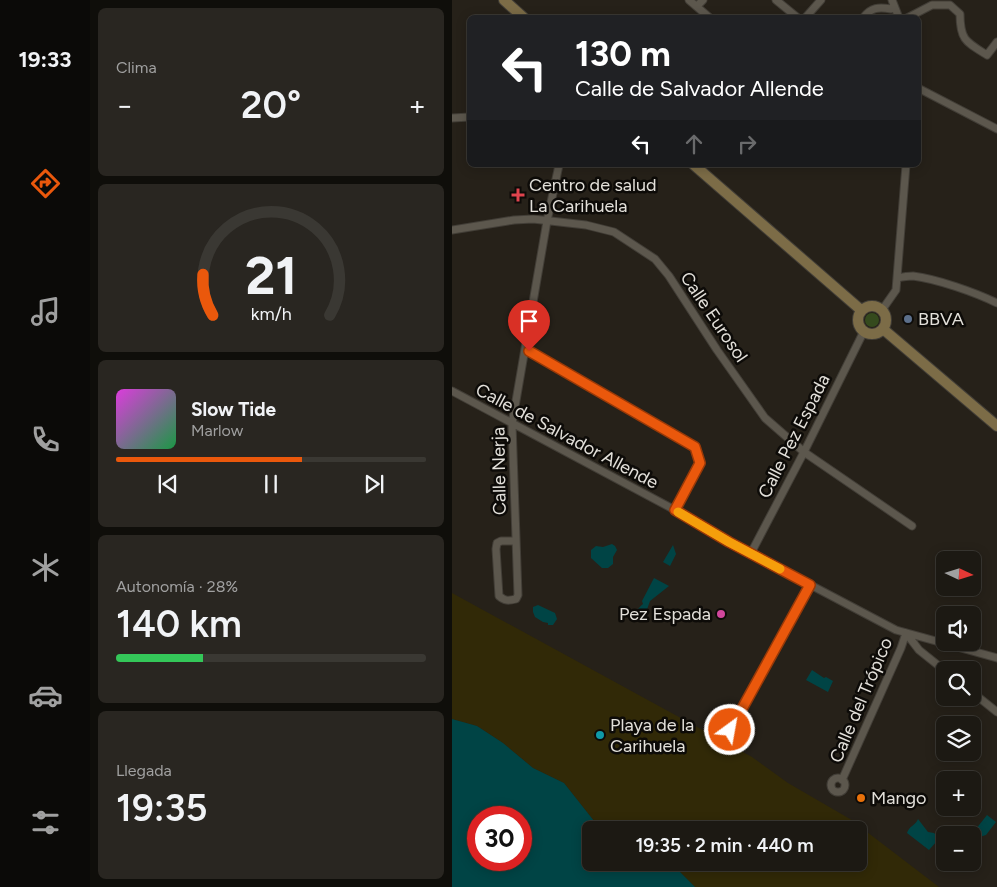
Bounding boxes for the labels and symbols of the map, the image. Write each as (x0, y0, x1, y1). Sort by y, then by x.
place label: Centro de salud La Carihuela (529, 174, 657, 217)
marker: Centro de salud La Carihuela (511, 188, 525, 202)
street label: Calle Eurosol (676, 268, 752, 366)
pin (508, 300, 550, 351)
place label: BBVA (918, 308, 964, 330)
marker: BBVA (902, 313, 914, 325)
street label: Calle Pez Espada (753, 370, 835, 502)
street label: Calle de Salvador Allende (472, 379, 662, 494)
street label: Calle Nerja (487, 427, 511, 515)
north arrow (936, 551, 981, 596)
place label: Pez Espada (619, 603, 711, 625)
marker: Pez Espada (715, 608, 727, 620)
street label: Calle del Trópico (825, 634, 897, 766)
position arrow (703, 703, 755, 755)
place label: Playa de la Carihuela (610, 714, 694, 757)
marker: Playa de la Carihuela (594, 729, 606, 741)
place label: Mango (871, 787, 926, 809)
marker: Mango (855, 792, 867, 804)
speed limit sign: 30 (467, 806, 532, 871)

